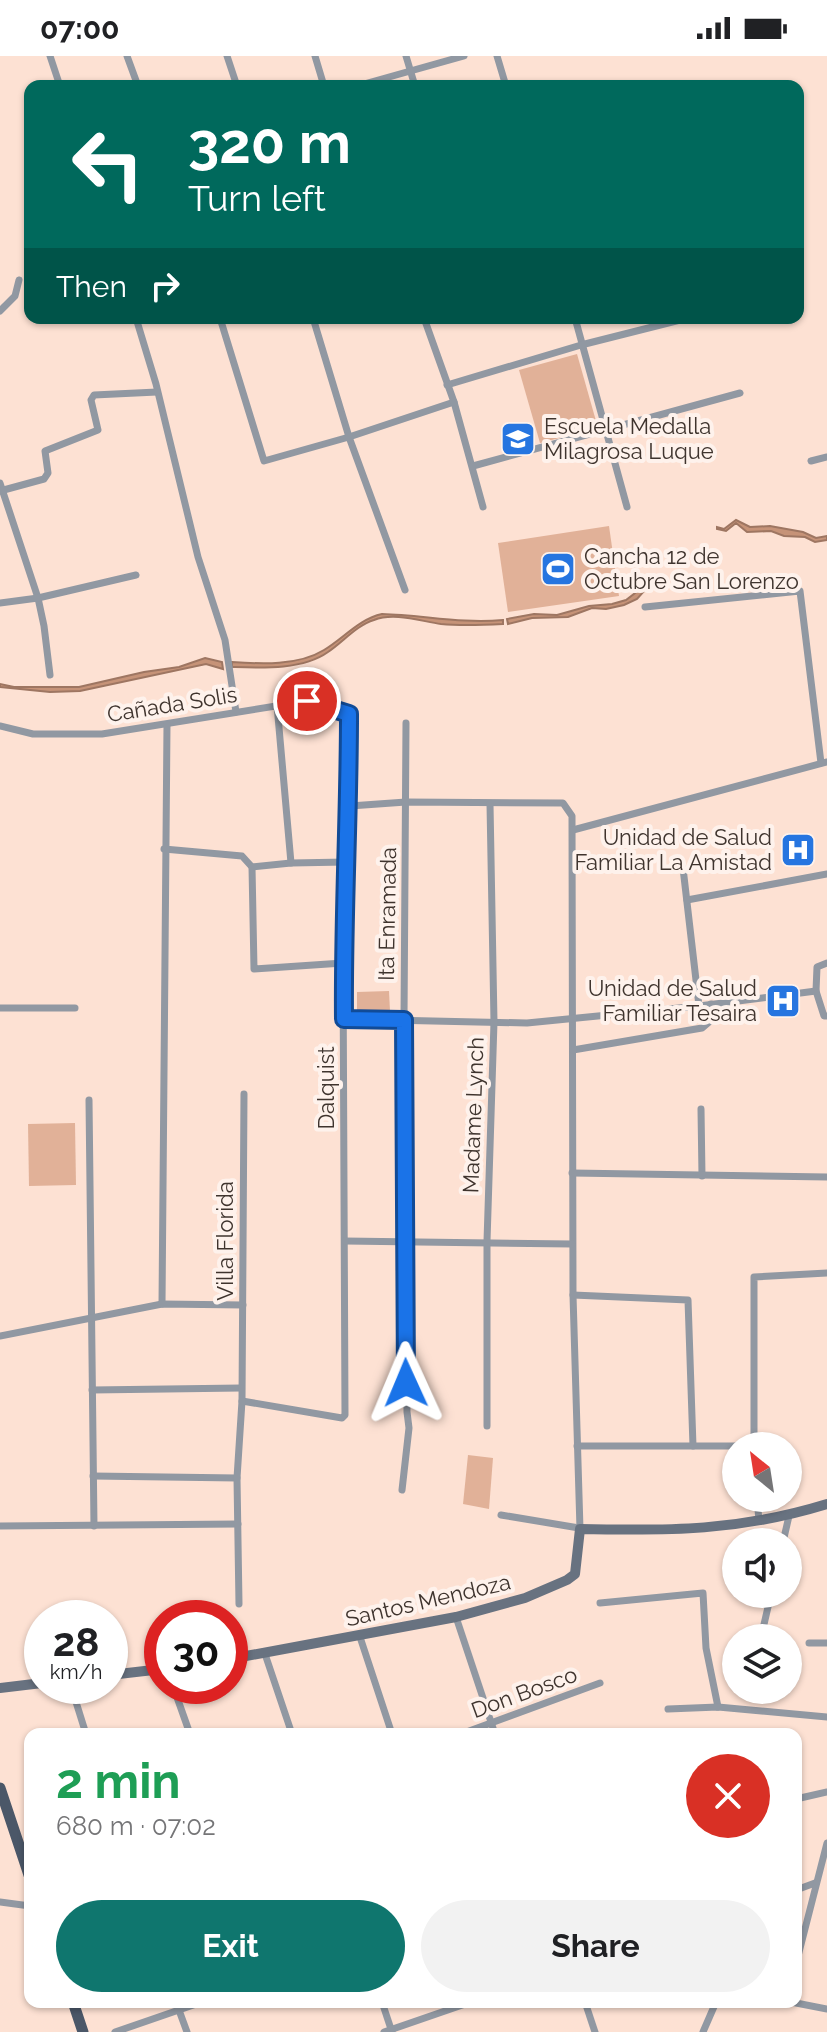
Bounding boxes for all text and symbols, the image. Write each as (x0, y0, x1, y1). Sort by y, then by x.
text: 07:00 (40, 11, 120, 46)
text: 320 m (188, 110, 351, 176)
icon: left (56, 112, 160, 216)
text: Turn left (188, 177, 326, 219)
icon: right (143, 264, 187, 308)
text: Then (56, 269, 127, 304)
place label: Escuela Medalla Milagrosa Luque (544, 413, 714, 464)
school or university icon: Escuela Medalla Milagrosa Luque (499, 420, 537, 458)
place label: Cancha 12 de Octubre San Lorenzo (584, 543, 799, 594)
sports icon: Cancha 12 de Octubre San Lorenzo (539, 550, 577, 588)
pin (273, 667, 341, 735)
icon: arrive (285, 679, 329, 723)
street label: Cañada Solis (105, 681, 239, 727)
place label: Unidad de Salud Familiar La Amistad (575, 824, 772, 875)
hospital icon: Unidad de Salud Familiar La Amistad (779, 831, 817, 869)
street label: Ita Enramada (373, 847, 401, 981)
place label: Unidad de Salud Familiar Tesaira (588, 975, 757, 1026)
hospital icon: Unidad de Salud Familiar Tesaira (764, 982, 802, 1020)
street label: Madame Lynch (457, 1036, 489, 1194)
street label: Dalquist (313, 1046, 339, 1130)
street label: Villa Florida (212, 1181, 238, 1301)
position arrow (364, 1341, 448, 1425)
north arrow (722, 1432, 802, 1512)
map controls (722, 1432, 802, 1704)
button: sound (722, 1528, 802, 1608)
street label: Santos Mendoza (343, 1568, 513, 1632)
speed limit sign: 30 (144, 1600, 248, 1704)
text: 28 (53, 1618, 99, 1665)
button: layers (722, 1624, 802, 1704)
text: km/h (50, 1660, 102, 1684)
street label: Don Bosco (468, 1661, 580, 1723)
text: 2 min (56, 1753, 181, 1809)
button: close (686, 1754, 770, 1838)
text: 680 m · 07:02 (56, 1811, 216, 1841)
button: Exit (56, 1900, 405, 1992)
button: Share (421, 1900, 770, 1992)

